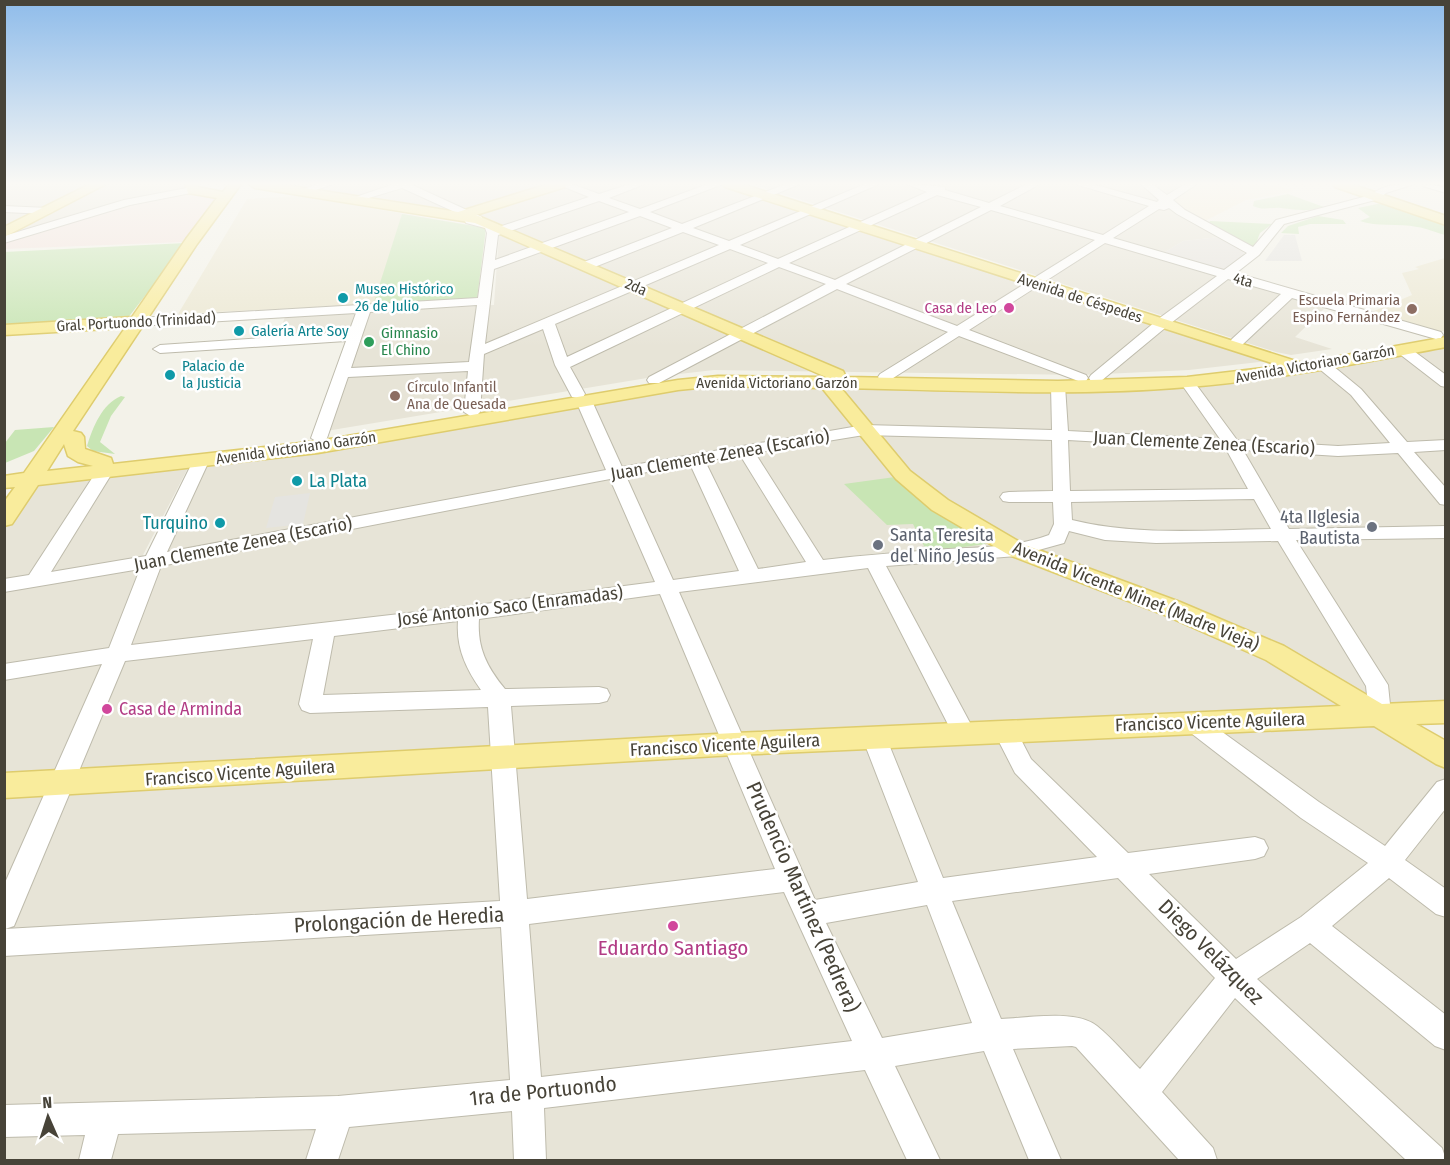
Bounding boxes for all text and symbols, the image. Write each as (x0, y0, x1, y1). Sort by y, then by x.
street label: Avenida de Céspedes (1015, 269, 1145, 327)
street label: 4ta (1231, 269, 1255, 291)
street label: 2da (622, 274, 650, 300)
place label: Museo Histórico 26 de Julio (355, 280, 454, 315)
marker: Museo Histórico 26 de Julio (336, 291, 350, 305)
place label: Escuela Primaria Espino Fernández (1292, 291, 1400, 326)
place label: Casa de Leo (925, 299, 997, 317)
marker: Casa de Leo (1002, 301, 1016, 315)
marker: Escuela Primaria Espino Fernández (1405, 302, 1419, 316)
street label: Gral. Portuondo (Trinidad) (56, 309, 216, 335)
place label: Galería Arte Soy (251, 322, 349, 340)
marker: Galería Arte Soy (232, 324, 246, 338)
place label: Gimnasio El Chino (381, 324, 438, 359)
marker: Gimnasio El Chino (362, 335, 376, 349)
street label: Avenida Victoriano Garzón (1234, 341, 1396, 387)
place label: Palacio de la Justicia (182, 357, 245, 392)
marker: Palacio de la Justicia (163, 368, 177, 382)
street label: Avenida Victoriano Garzón (696, 374, 858, 392)
place label: Círculo Infantil Ana de Quesada (407, 378, 506, 413)
marker: Círculo Infantil Ana de Quesada (388, 389, 402, 403)
street label: Juan Clemente Zenea (Escario) (609, 425, 831, 485)
street label: Juan Clemente Zenea (Escario) (1093, 426, 1315, 460)
street label: Avenida Victoriano Garzón (215, 428, 377, 468)
place label: La Plata (309, 470, 367, 492)
marker: La Plata (290, 474, 304, 488)
place label: 4ta IIglesia Bautista (1280, 506, 1360, 549)
street label: Juan Clemente Zenea (Escario) (132, 512, 354, 576)
place label: Turquino (143, 512, 208, 534)
marker: Turquino (213, 516, 227, 530)
marker: 4ta IIglesia Bautista (1365, 520, 1379, 534)
place label: Santa Teresita del Niño Jesús (890, 524, 995, 567)
street label: Avenida Vicente Minet (Madre Vieja) (1010, 536, 1262, 656)
marker: Santa Teresita del Niño Jesús (871, 538, 885, 552)
street label: José Antonio Saco (Enramadas) (396, 581, 624, 631)
place label: Casa de Arminda (119, 698, 242, 720)
marker: Casa de Arminda (100, 702, 114, 716)
street label: Francisco Vicente Aguilera (1115, 708, 1306, 736)
street label: Francisco Vicente Aguilera (629, 729, 821, 761)
street label: Francisco Vicente Aguilera (144, 755, 336, 791)
street label: Prudencio Martínez (Pedrera) (740, 778, 866, 1016)
street label: Diego Velázquez (1153, 894, 1269, 1010)
street label: Prolongación de Heredia (293, 902, 505, 938)
marker: Eduardo Santiago (666, 919, 680, 933)
place label: Eduardo Santiago (598, 935, 748, 961)
street label: 1ra de Portuondo (468, 1070, 618, 1112)
north arrow (18, 1087, 78, 1147)
text: N (42, 1093, 53, 1112)

